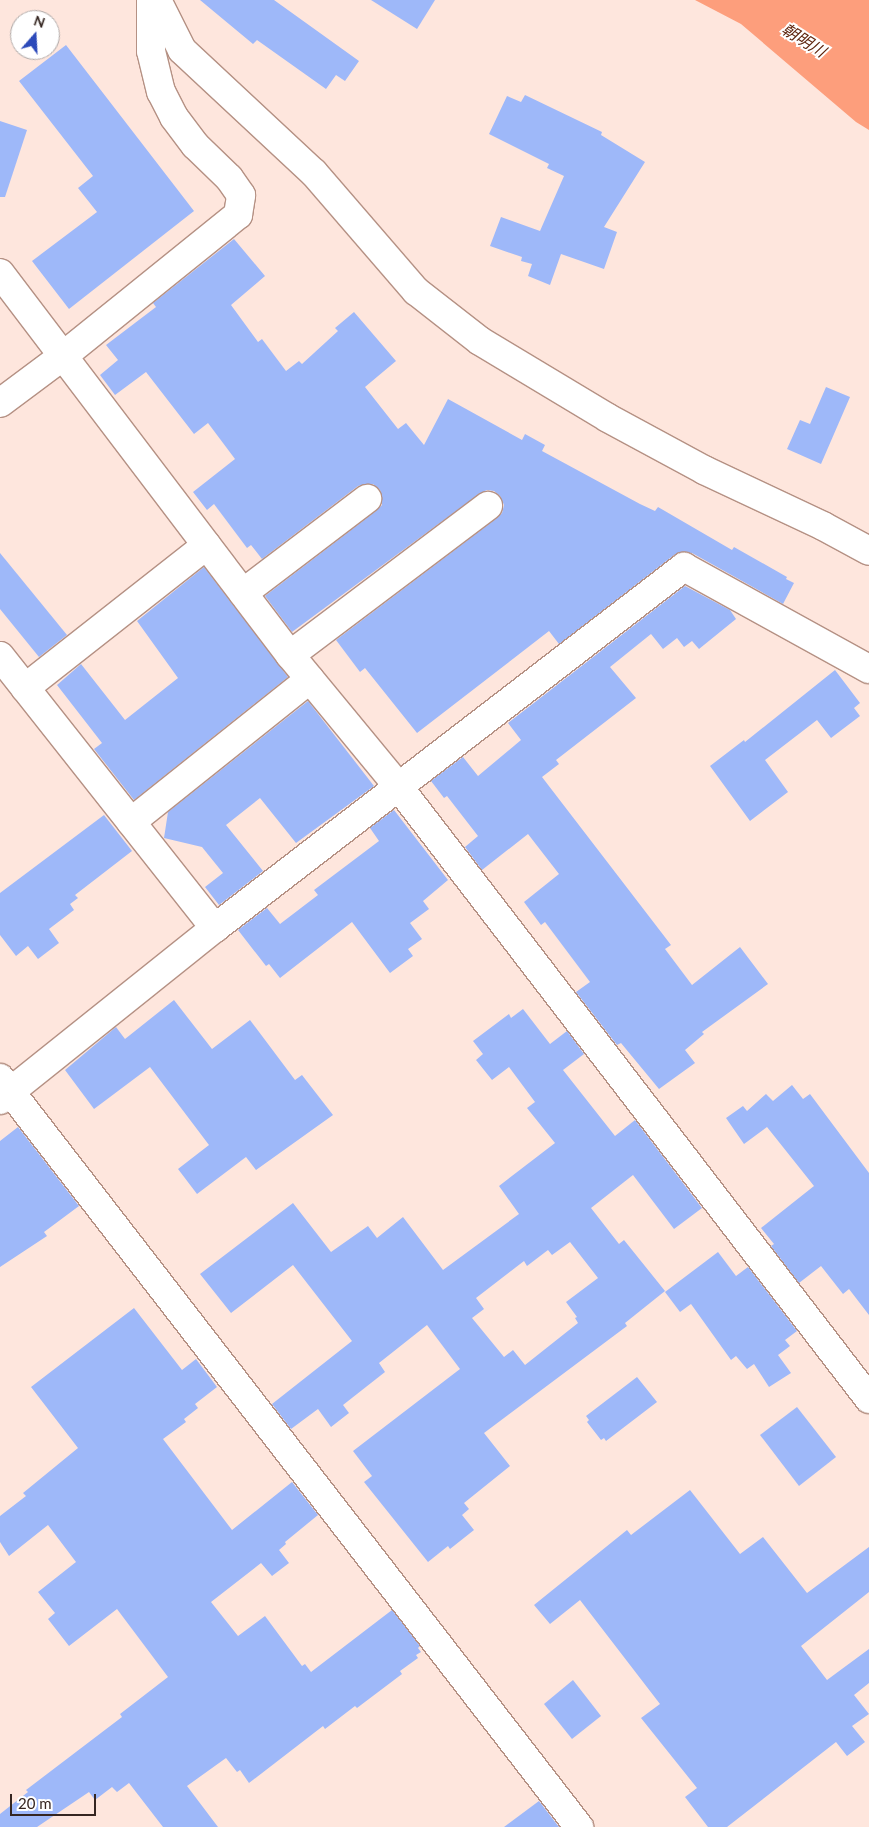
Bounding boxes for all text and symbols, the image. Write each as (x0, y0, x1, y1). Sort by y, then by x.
north arrow (10, 10, 60, 60)
text: N (32, 11, 48, 31)
water label: 朝明川 (779, 19, 829, 61)
scale bar (12, 1784, 99, 1816)
text: 20 m (18, 1794, 52, 1812)

